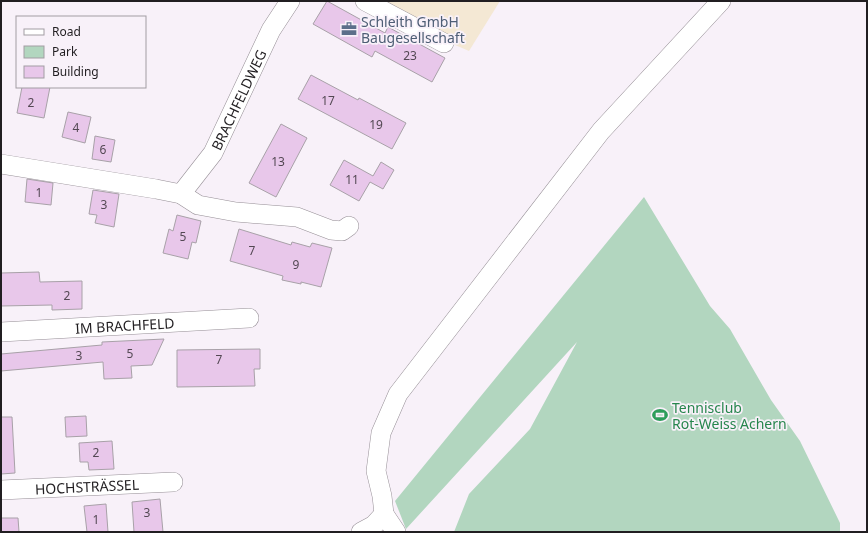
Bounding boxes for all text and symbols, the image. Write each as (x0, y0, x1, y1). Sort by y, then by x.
place label: Schleith GmbH Baugesellschaft (361, 12, 465, 47)
legend (16, 16, 146, 88)
office icon: Schleith GmbH Baugesellschaft (340, 20, 358, 38)
text: Road (52, 23, 81, 40)
text: Park (52, 43, 78, 60)
street label: BRACHFELDWEG (206, 46, 270, 153)
house number: 23 (403, 47, 417, 64)
text: Building (52, 63, 99, 80)
house number: 17 (321, 92, 335, 109)
house number: 2 (28, 94, 35, 111)
house number: 19 (369, 116, 383, 133)
house number: 4 (73, 119, 80, 136)
house number: 6 (100, 141, 107, 158)
house number: 13 (271, 153, 285, 170)
house number: 11 (345, 171, 359, 188)
house number: 1 (36, 184, 42, 201)
house number: 3 (101, 196, 108, 213)
house number: 5 (180, 228, 187, 245)
house number: 7 (249, 242, 256, 259)
house number: 9 (293, 256, 300, 273)
house number: 2 (64, 287, 71, 304)
street label: IM BRACHFELD (75, 313, 175, 337)
house number: 5 (127, 345, 134, 362)
house number: 3 (76, 347, 83, 364)
house number: 7 (216, 351, 223, 368)
place label: Tennisclub Rot-Weiss Achern (672, 398, 787, 433)
sports icon: Tennisclub Rot-Weiss Achern (651, 406, 669, 424)
house number: 2 (93, 444, 100, 461)
street label: HOCHSTRÄSSEL (34, 474, 139, 498)
house number: 3 (144, 504, 151, 521)
house number: 1 (93, 511, 99, 528)

